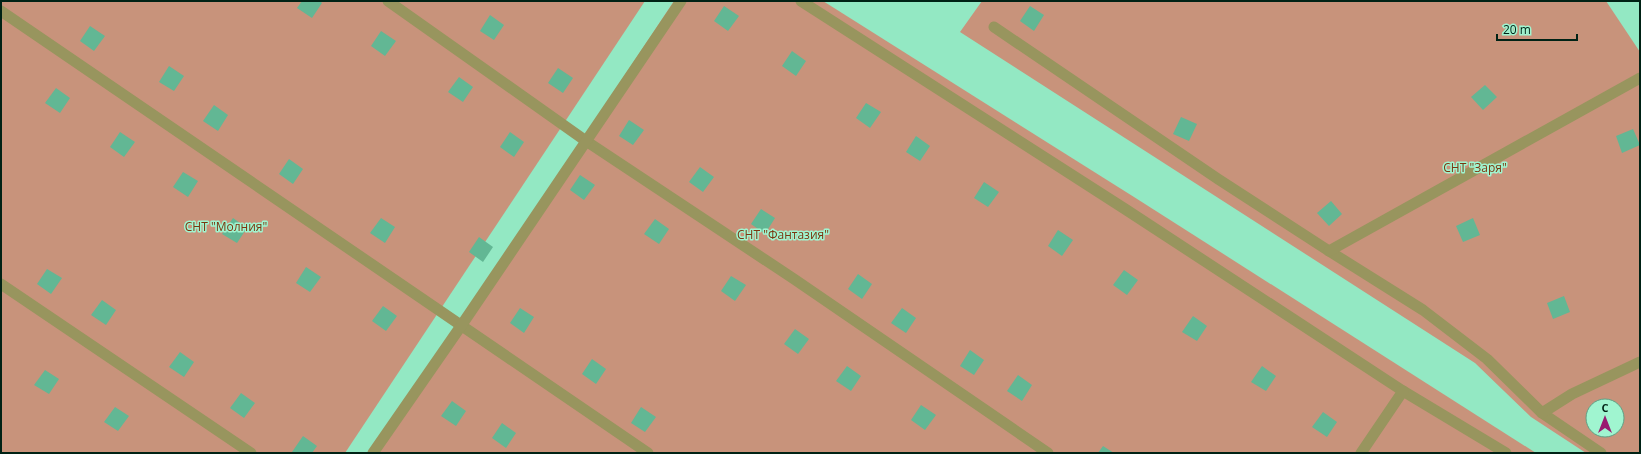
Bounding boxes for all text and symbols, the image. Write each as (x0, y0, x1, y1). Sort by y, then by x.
scale bar (1497, 16, 1577, 42)
text: 20 m (1503, 21, 1531, 38)
park label: СНТ "Заря" (1443, 159, 1507, 176)
park label: СНТ "Молния" (185, 218, 267, 235)
park label: СНТ "Фантазия" (737, 226, 829, 243)
north arrow (1585, 398, 1625, 438)
text: С (1601, 400, 1609, 415)

